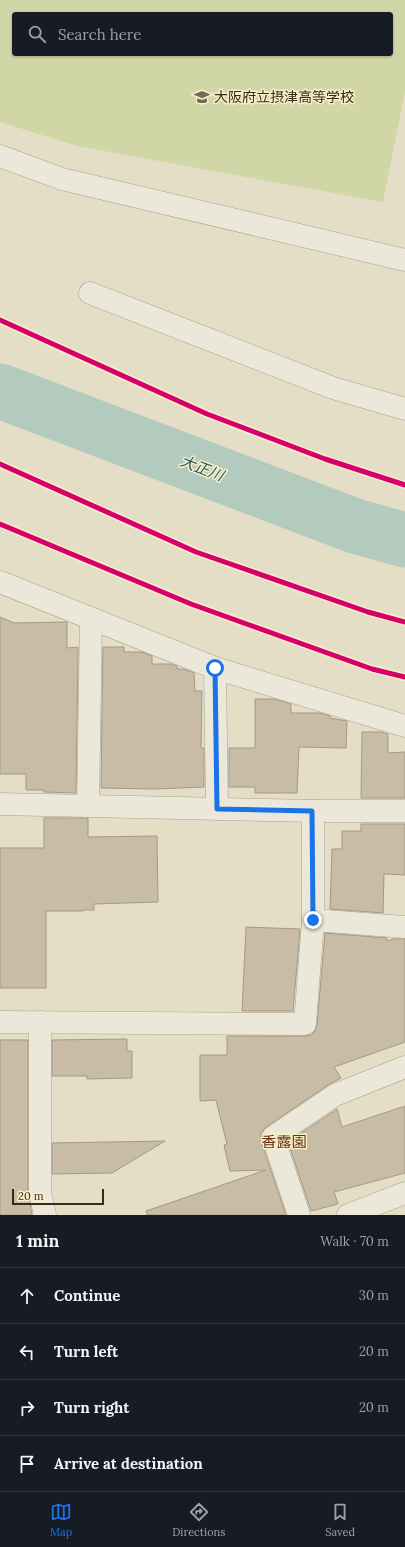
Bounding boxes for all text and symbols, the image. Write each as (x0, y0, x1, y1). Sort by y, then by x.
search box (12, 12, 393, 56)
icon: search (26, 23, 48, 45)
text: Search here (58, 25, 141, 44)
school or university icon: 大阪府立摂津高等学校 (193, 88, 211, 106)
place label: 大阪府立摂津高等学校 (214, 88, 354, 106)
water label: 大正川 (178, 451, 228, 486)
route start (206, 659, 224, 677)
route end (304, 911, 322, 929)
district label: 香露園 (261, 1132, 307, 1151)
scale bar (12, 1187, 104, 1206)
text: 20 m (18, 1189, 43, 1203)
text: 1 min (16, 1230, 59, 1252)
text: Walk · 70 m (320, 1233, 389, 1250)
icon: ahead (16, 1285, 38, 1307)
text: Continue (54, 1286, 120, 1305)
text: 30 m (359, 1287, 389, 1304)
icon: left (16, 1341, 38, 1363)
text: Turn left (54, 1342, 118, 1361)
text: 20 m (359, 1343, 389, 1360)
icon: right (16, 1397, 38, 1419)
text: Turn right (54, 1398, 130, 1417)
text: 20 m (359, 1399, 389, 1416)
icon: arrive (16, 1453, 38, 1475)
text: Arrive at destination (54, 1454, 203, 1473)
tab: Map (50, 1501, 72, 1539)
tab: Directions (172, 1501, 225, 1539)
tab: Saved (325, 1501, 355, 1539)

